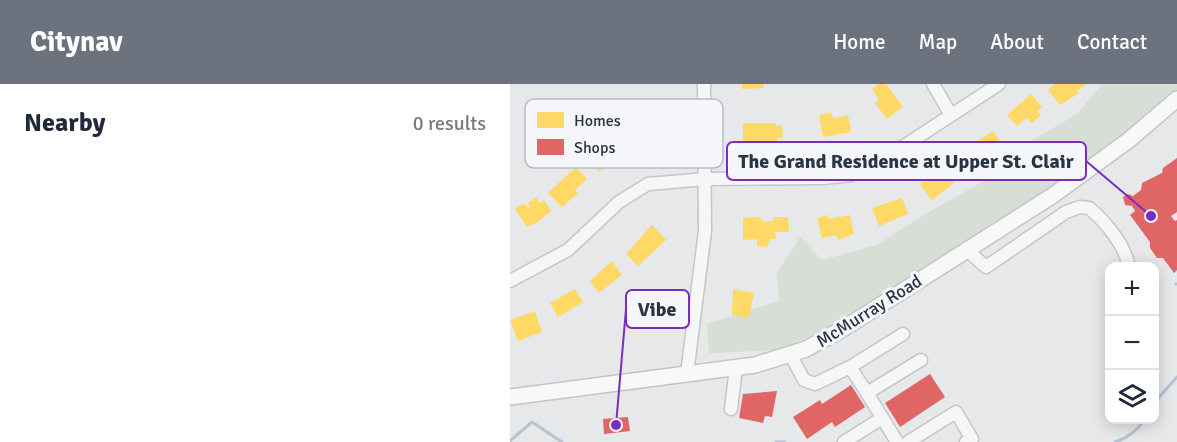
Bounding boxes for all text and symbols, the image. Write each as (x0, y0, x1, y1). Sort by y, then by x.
text: Citynav (30, 25, 123, 59)
text: Home (833, 29, 886, 55)
text: Map (919, 29, 957, 55)
text: About (990, 29, 1044, 55)
text: Contact (1077, 29, 1147, 55)
legend (525, 99, 723, 168)
text: Nearby (24, 107, 105, 139)
text: 0 results (413, 111, 486, 136)
text: Homes (574, 111, 621, 131)
text: Shops (574, 138, 615, 158)
callout: The Grand Residence at Upper St. Clair (727, 142, 1086, 180)
text: The Grand Residence at Upper St. Clair (738, 149, 1074, 174)
map controls (1105, 262, 1159, 424)
button: + (1105, 262, 1159, 316)
street label: McMurray Road (812, 270, 926, 352)
callout: Vibe (626, 290, 689, 328)
text: Vibe (638, 297, 676, 322)
button: − (1105, 316, 1159, 370)
button: layers (1105, 370, 1159, 424)

